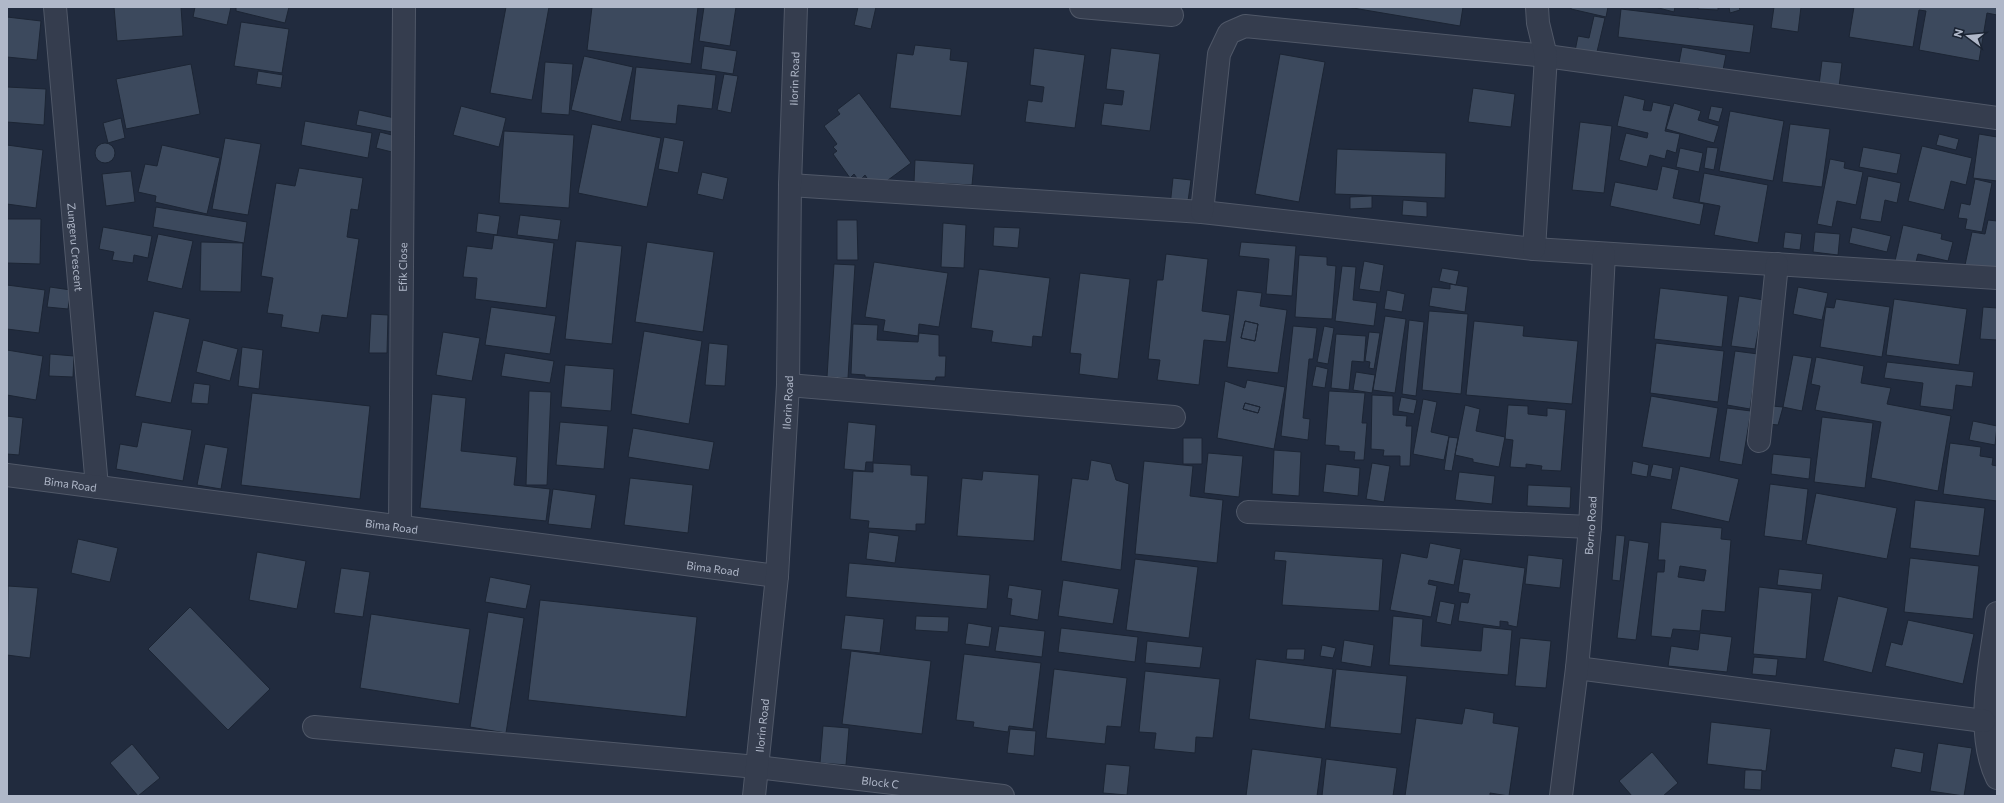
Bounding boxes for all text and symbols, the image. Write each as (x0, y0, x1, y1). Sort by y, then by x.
north arrow (1948, 16, 1988, 56)
text: N (1951, 27, 1965, 39)
street label: Ilorin Road (786, 51, 801, 106)
street label: Zungeru Crescent (66, 202, 86, 292)
street label: Efik Close (395, 242, 409, 292)
street label: Ilorin Road (779, 376, 795, 430)
street label: Bima Road (43, 473, 98, 493)
street label: Borno Road (1581, 496, 1598, 555)
street label: Bima Road (365, 516, 419, 535)
street label: Bima Road (686, 558, 740, 577)
street label: Ilorin Road (752, 698, 771, 753)
street label: Block C (861, 773, 900, 790)

